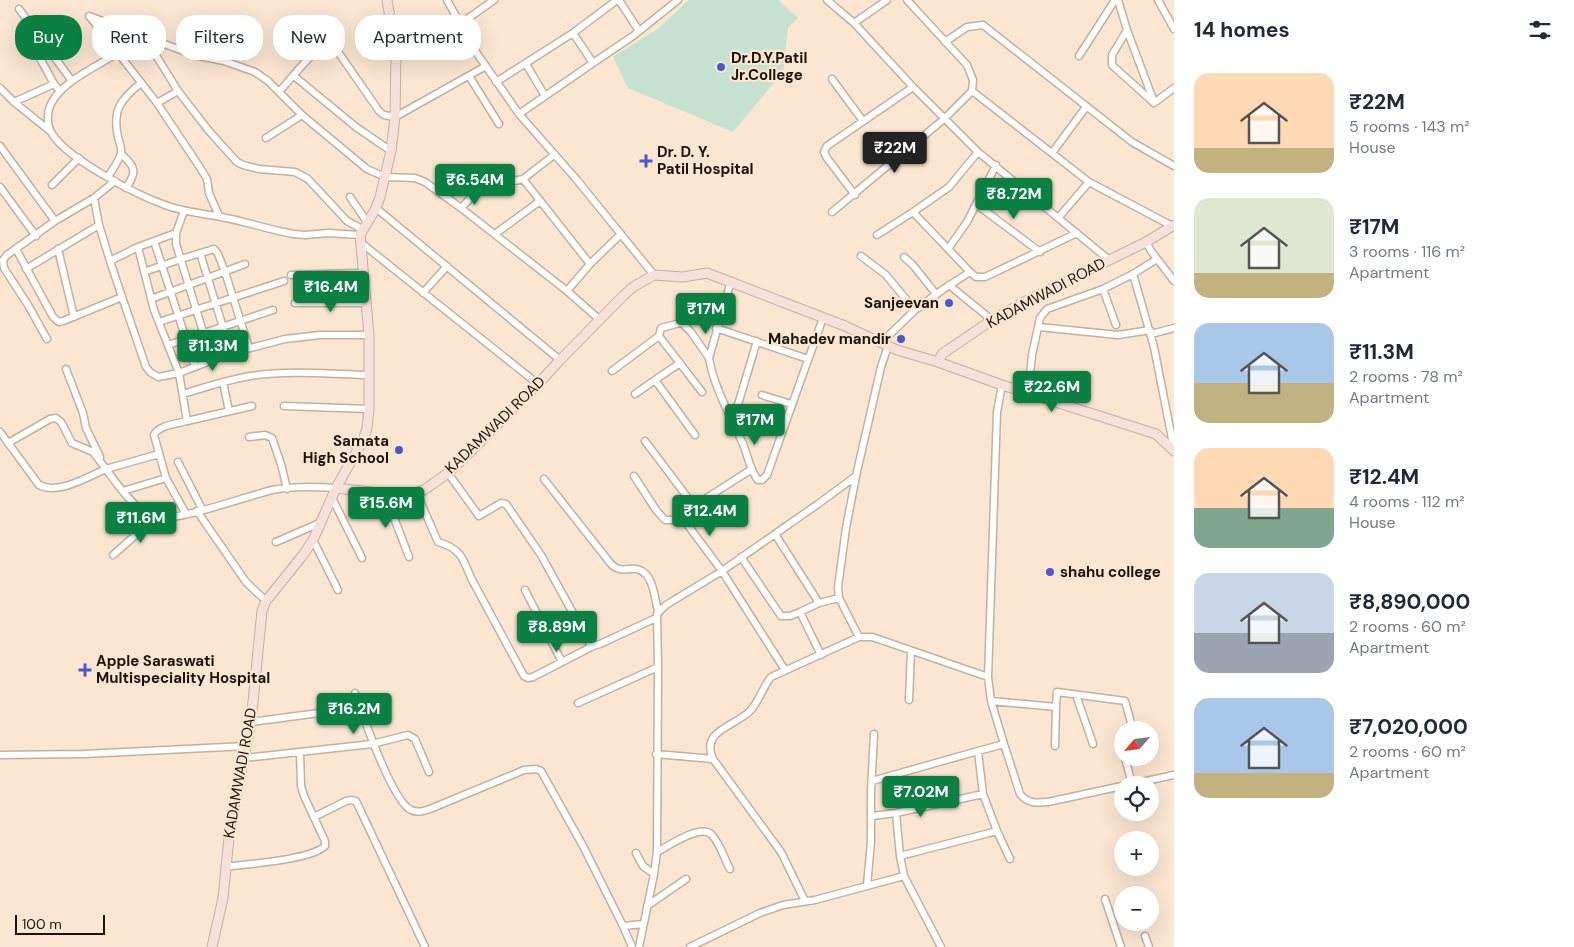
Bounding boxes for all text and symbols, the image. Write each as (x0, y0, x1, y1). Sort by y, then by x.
chip: Buy (15, 15, 82, 60)
chip: Rent (92, 15, 166, 60)
chip: Filters (176, 15, 263, 60)
chip: New (273, 15, 345, 60)
chip: Apartment (355, 15, 481, 60)
text: 14 homes (1194, 16, 1290, 44)
icon: filters (1526, 16, 1554, 44)
place label: Dr.D.Y.Patil Jr.College (731, 48, 807, 85)
marker: Dr.D.Y.Patil Jr.College (715, 61, 727, 73)
text: ₹22M (1349, 88, 1405, 116)
icon: home (1234, 93, 1294, 153)
text: 5 rooms · 143 m² (1349, 116, 1470, 137)
pin: ₹22M (865, 132, 925, 174)
text: ₹22M (874, 137, 916, 158)
text: House (1349, 137, 1396, 158)
place label: Dr. D. Y. Patil Hospital (657, 142, 754, 179)
marker: Dr. D. Y. Patil Hospital (639, 154, 653, 168)
pin: ₹6.54M (434, 164, 516, 206)
text: ₹6.54M (446, 169, 504, 190)
pin: ₹8.72M (973, 178, 1055, 220)
text: ₹8.72M (986, 183, 1042, 204)
text: ₹17M (1349, 213, 1399, 241)
icon: home (1234, 218, 1294, 278)
text: 3 rooms · 116 m² (1349, 241, 1465, 262)
street label: KADAMWADI ROAD (983, 253, 1109, 333)
text: Apartment (1349, 262, 1429, 283)
pin: ₹16.4M (290, 270, 372, 313)
text: ₹16.4M (304, 276, 358, 297)
pin: ₹17M (676, 292, 736, 335)
place label: Sanjeevan (864, 293, 939, 313)
marker: Sanjeevan (943, 297, 955, 309)
text: ₹17M (687, 298, 725, 319)
place label: Mahadev mandir (768, 329, 891, 349)
pin: ₹11.3M (172, 330, 254, 372)
marker: Mahadev mandir (895, 333, 907, 345)
text: ₹11.3M (188, 335, 238, 356)
text: ₹11.3M (1349, 338, 1414, 366)
icon: home (1234, 343, 1294, 403)
text: 2 rooms · 78 m² (1349, 366, 1463, 387)
pin: ₹22.6M (1011, 370, 1093, 413)
street label: KADAMWADI ROAD (441, 372, 549, 478)
text: ₹22.6M (1024, 376, 1080, 397)
text: Apartment (1349, 387, 1429, 408)
pin: ₹17M (725, 404, 785, 446)
text: ₹17M (736, 409, 774, 430)
place label: Samata High School (303, 431, 389, 468)
marker: Samata High School (393, 444, 405, 456)
text: ₹12.4M (1349, 463, 1419, 491)
icon: home (1234, 468, 1294, 528)
pin: ₹15.6M (345, 486, 427, 529)
text: 4 rooms · 112 m² (1349, 491, 1465, 512)
text: ₹15.6M (359, 492, 413, 513)
pin: ₹12.4M (669, 494, 751, 537)
text: ₹12.4M (683, 500, 737, 521)
pin: ₹11.6M (100, 502, 182, 544)
text: ₹11.6M (116, 507, 166, 528)
text: House (1349, 512, 1396, 533)
place label: shahu college (1060, 562, 1161, 582)
marker: shahu college (1044, 566, 1056, 578)
text: ₹8,890,000 (1349, 588, 1470, 616)
icon: home (1234, 593, 1294, 653)
pin: ₹8.89M (516, 610, 598, 653)
text: ₹8.89M (528, 616, 586, 637)
text: 2 rooms · 60 m² (1349, 616, 1466, 637)
text: Apartment (1349, 637, 1429, 658)
place label: Apple Saraswati Multispeciality Hospital (96, 651, 270, 688)
marker: Apple Saraswati Multispeciality Hospital (78, 663, 92, 677)
pin: ₹16.2M (313, 692, 395, 735)
text: ₹16.2M (328, 698, 380, 719)
street label: KADAMWADI ROAD (219, 706, 261, 840)
text: ₹7,020,000 (1349, 713, 1468, 741)
icon: home (1234, 718, 1294, 778)
north arrow (1114, 721, 1159, 766)
map controls (1114, 721, 1159, 931)
text: 2 rooms · 60 m² (1349, 741, 1466, 762)
text: Apartment (1349, 762, 1429, 783)
pin: ₹7.02M (880, 776, 962, 818)
button: locate (1114, 776, 1159, 821)
text: ₹7.02M (893, 781, 949, 802)
button: + (1114, 831, 1159, 876)
button: − (1114, 886, 1159, 931)
scale bar (15, 912, 105, 935)
text: 100 m (22, 915, 62, 933)

